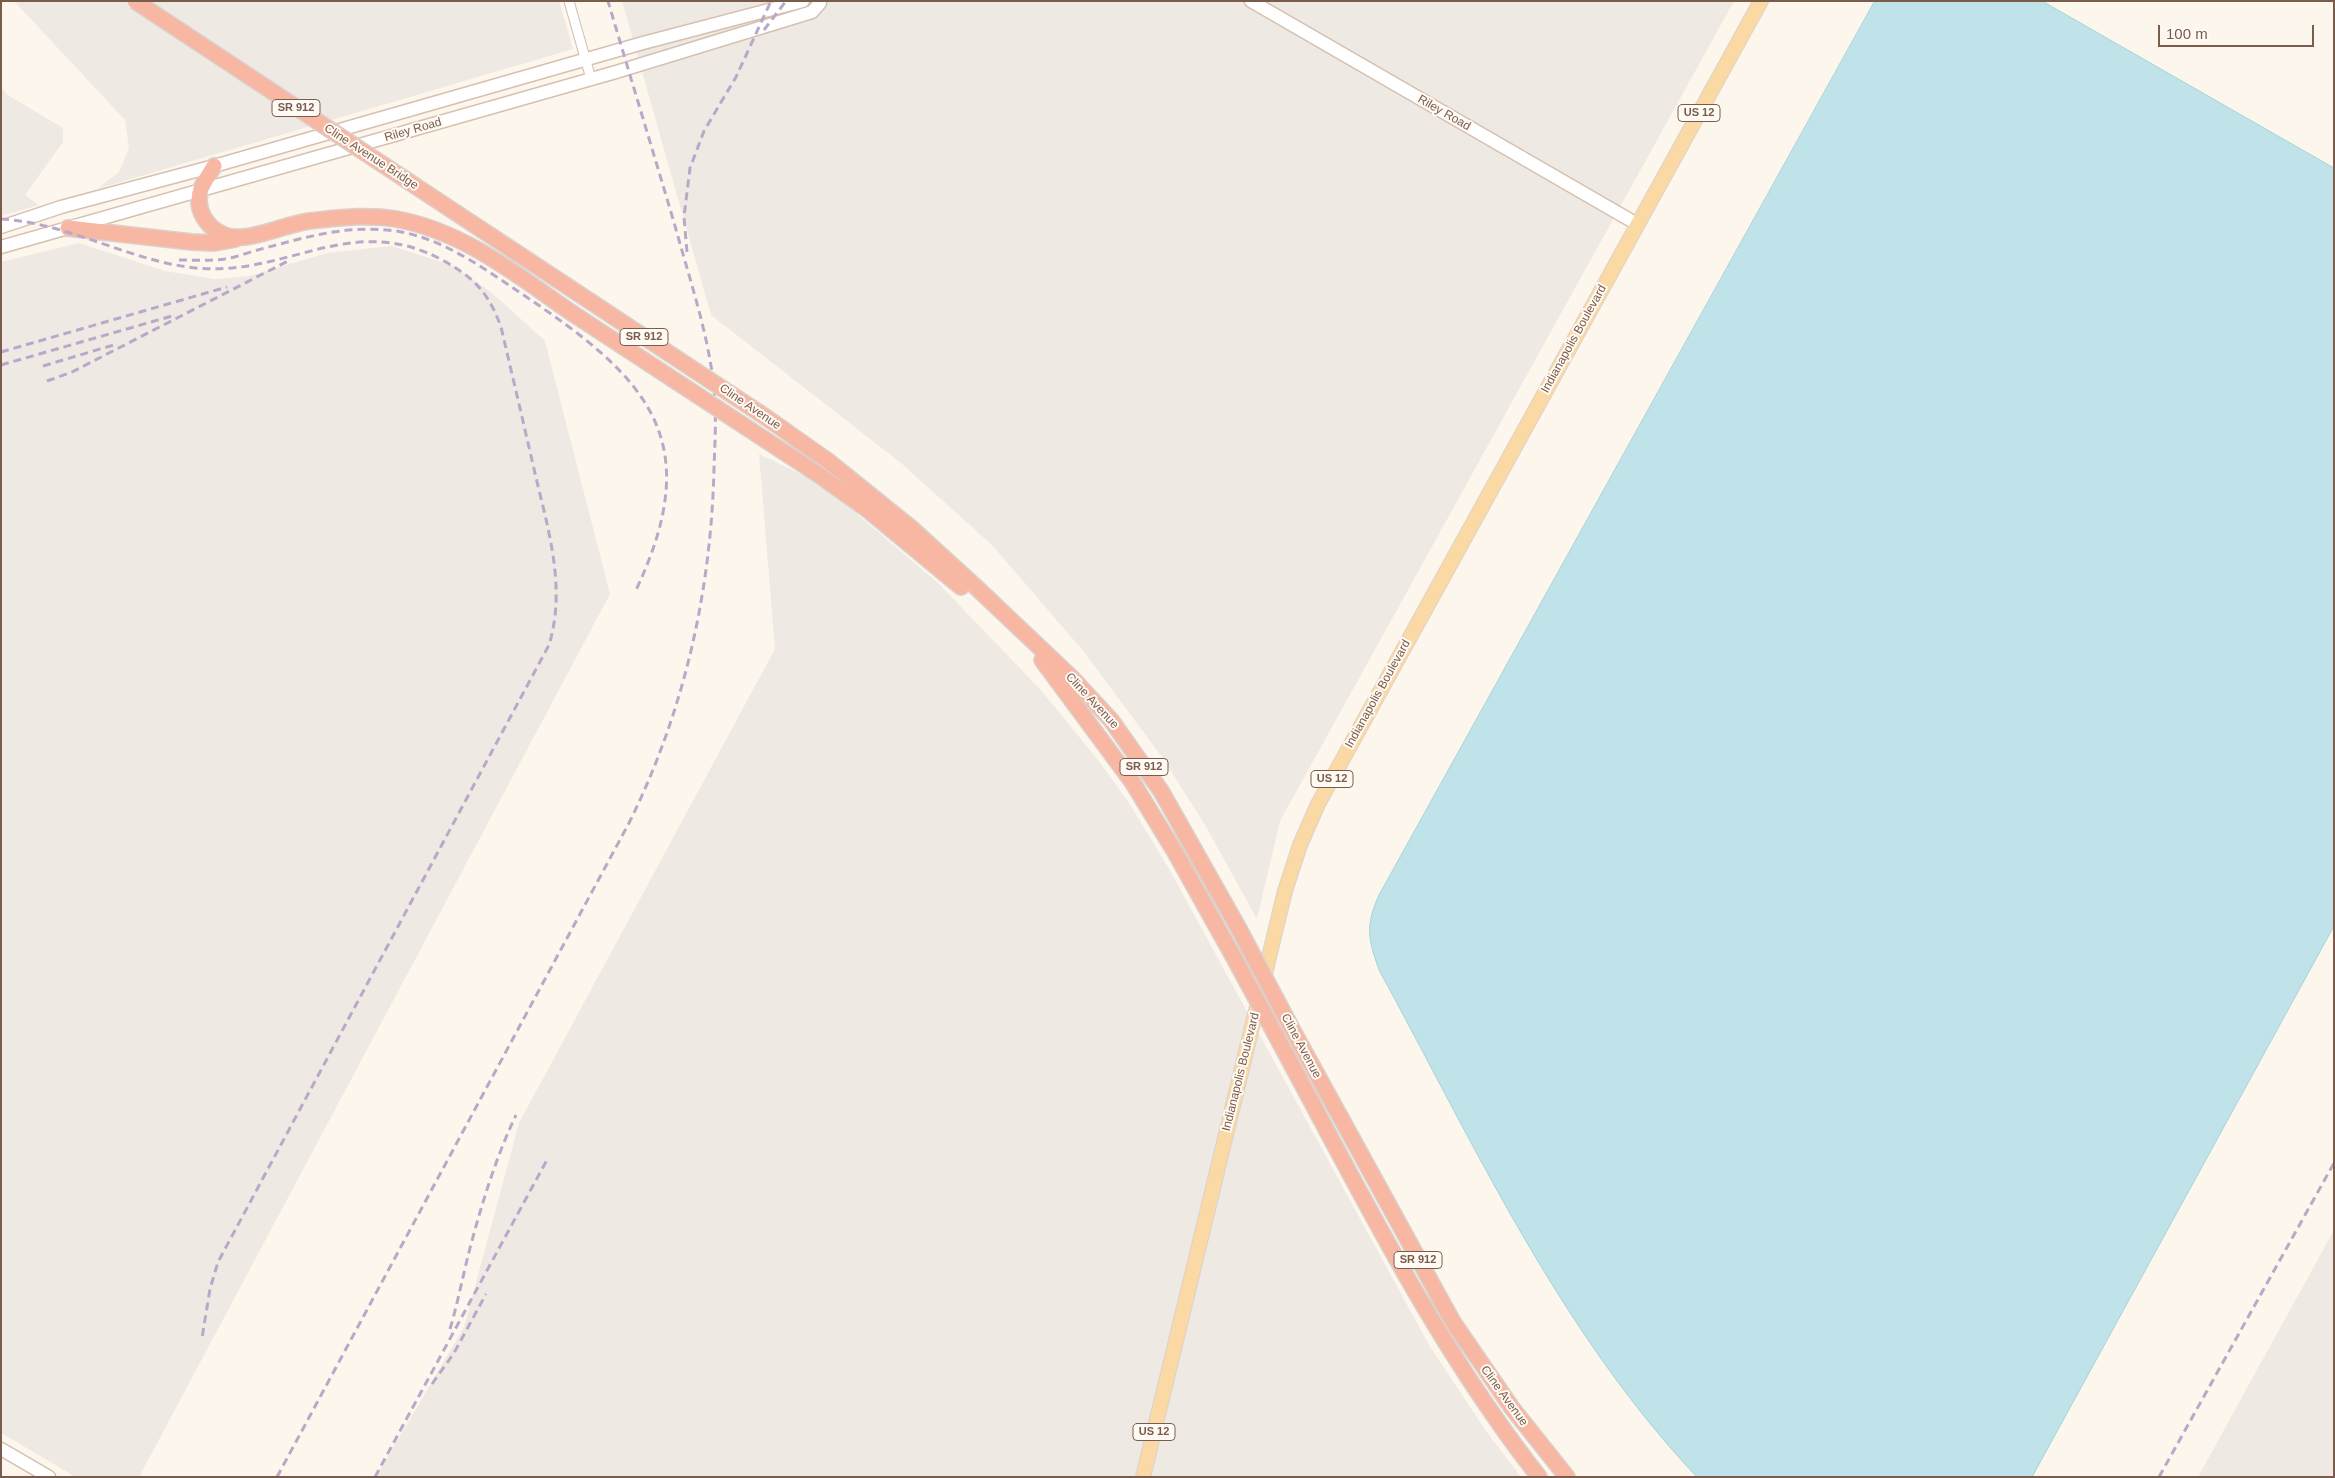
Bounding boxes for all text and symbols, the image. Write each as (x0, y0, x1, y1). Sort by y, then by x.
scale bar (2160, 15, 2316, 47)
text: 100 m (2166, 25, 2208, 42)
street label: Riley Road (1415, 92, 1473, 134)
road number: SR 912 (272, 100, 320, 116)
road number: US 12 (1678, 105, 1720, 122)
street label: Riley Road (383, 115, 443, 145)
street label: Cline Avenue Bridge (321, 121, 421, 193)
street label: Indianapolis Boulevard (1538, 282, 1610, 396)
road number: SR 912 (620, 328, 668, 346)
street label: Cline Avenue (716, 381, 784, 433)
street label: Indianapolis Boulevard (1342, 637, 1414, 751)
street label: Cline Avenue (1062, 670, 1122, 732)
road number: SR 912 (1120, 759, 1168, 776)
road number: US 12 (1311, 771, 1353, 788)
street label: Indianapolis Boulevard (1219, 1011, 1263, 1133)
street label: Cline Avenue (1278, 1011, 1324, 1081)
road number: SR 912 (1394, 1252, 1442, 1268)
street label: Cline Avenue (1477, 1363, 1531, 1429)
road number: US 12 (1133, 1424, 1175, 1440)

